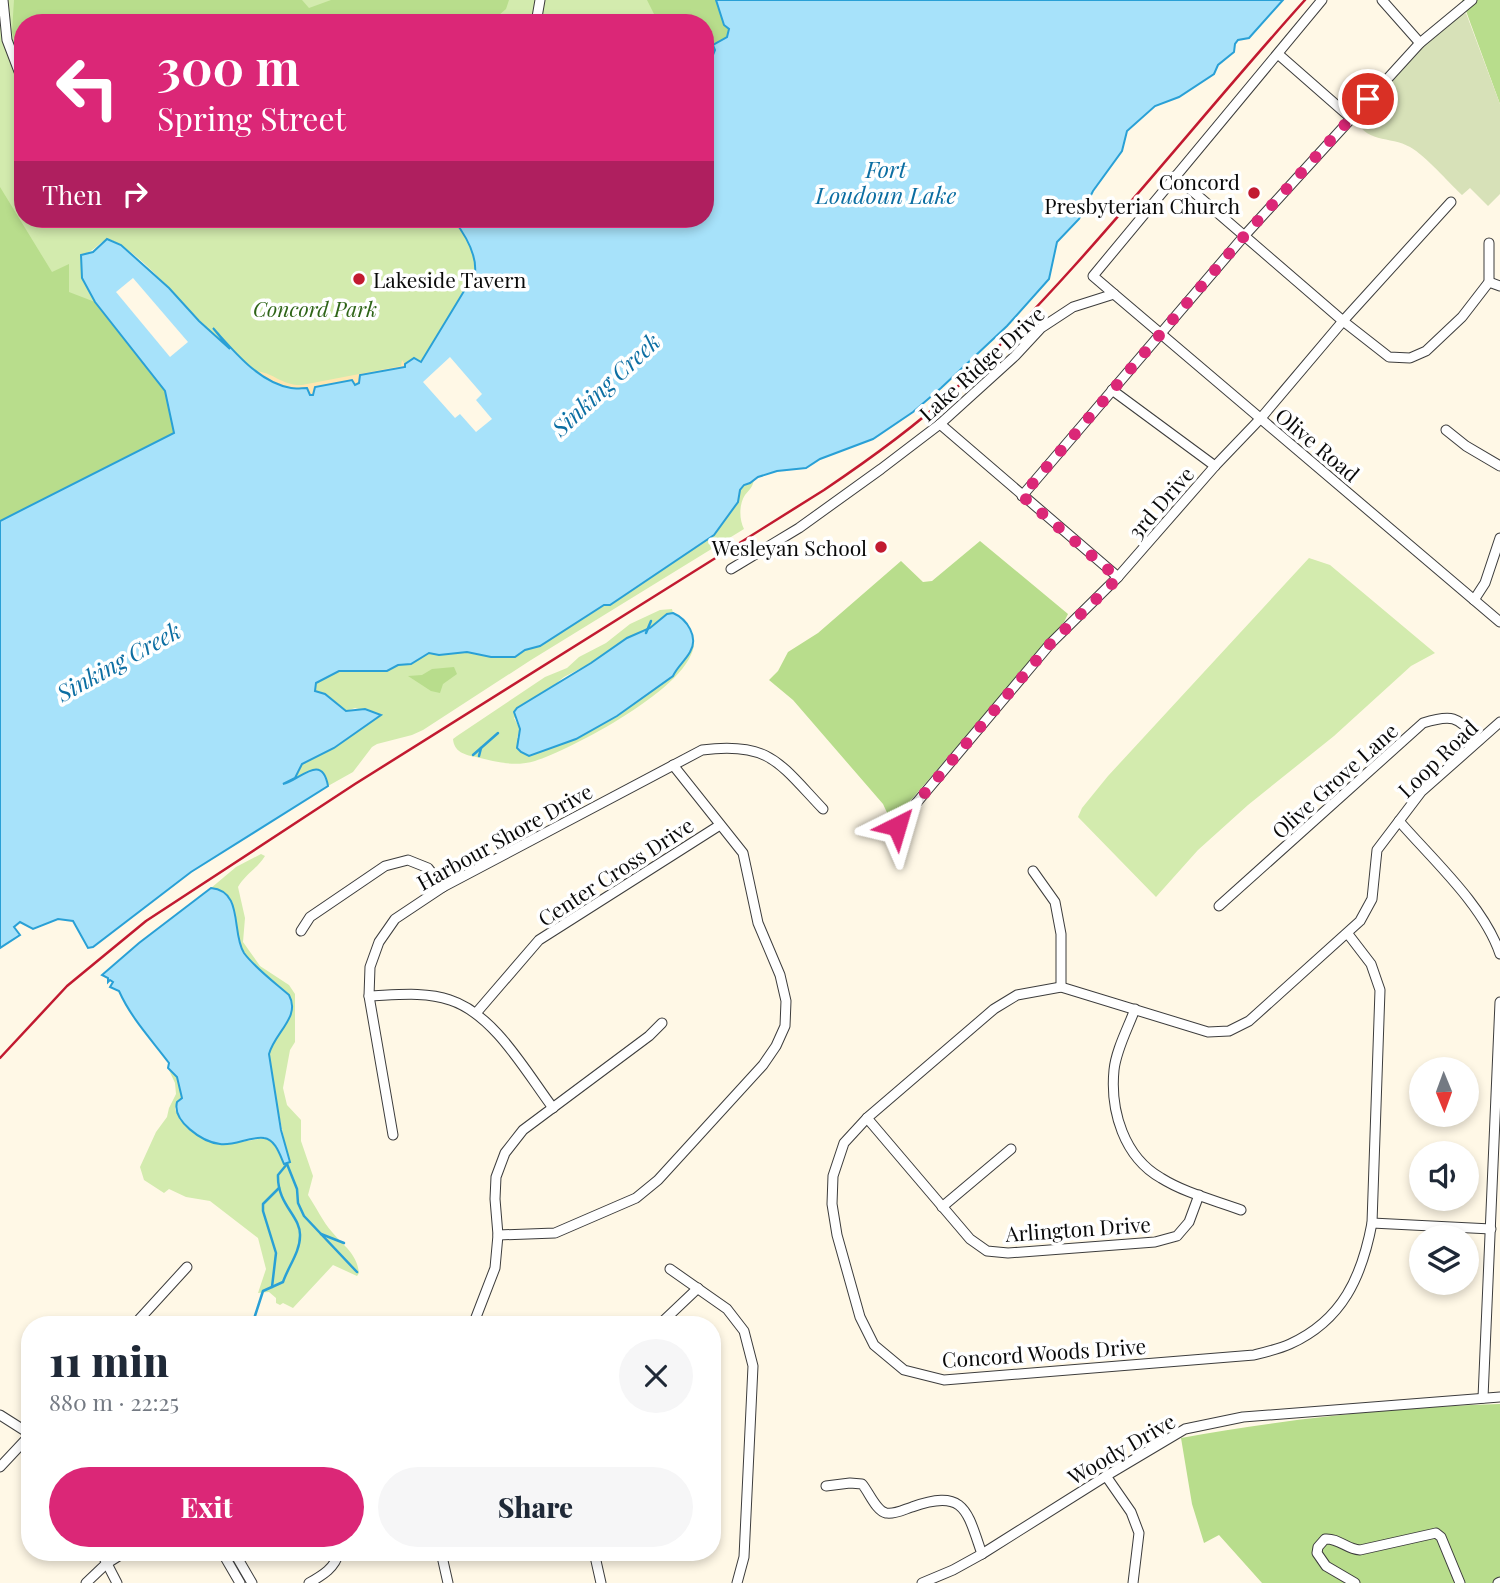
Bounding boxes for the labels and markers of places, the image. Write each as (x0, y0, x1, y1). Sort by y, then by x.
pin (1338, 69, 1398, 129)
place label: Concord Presbyterian Church (1044, 167, 1241, 219)
marker: Concord Presbyterian Church (1246, 185, 1262, 201)
place label: Lakeside Tavern (373, 265, 527, 293)
marker: Lakeside Tavern (351, 271, 367, 287)
place label: Wesleyan School (711, 533, 867, 561)
marker: Wesleyan School (873, 539, 889, 555)

